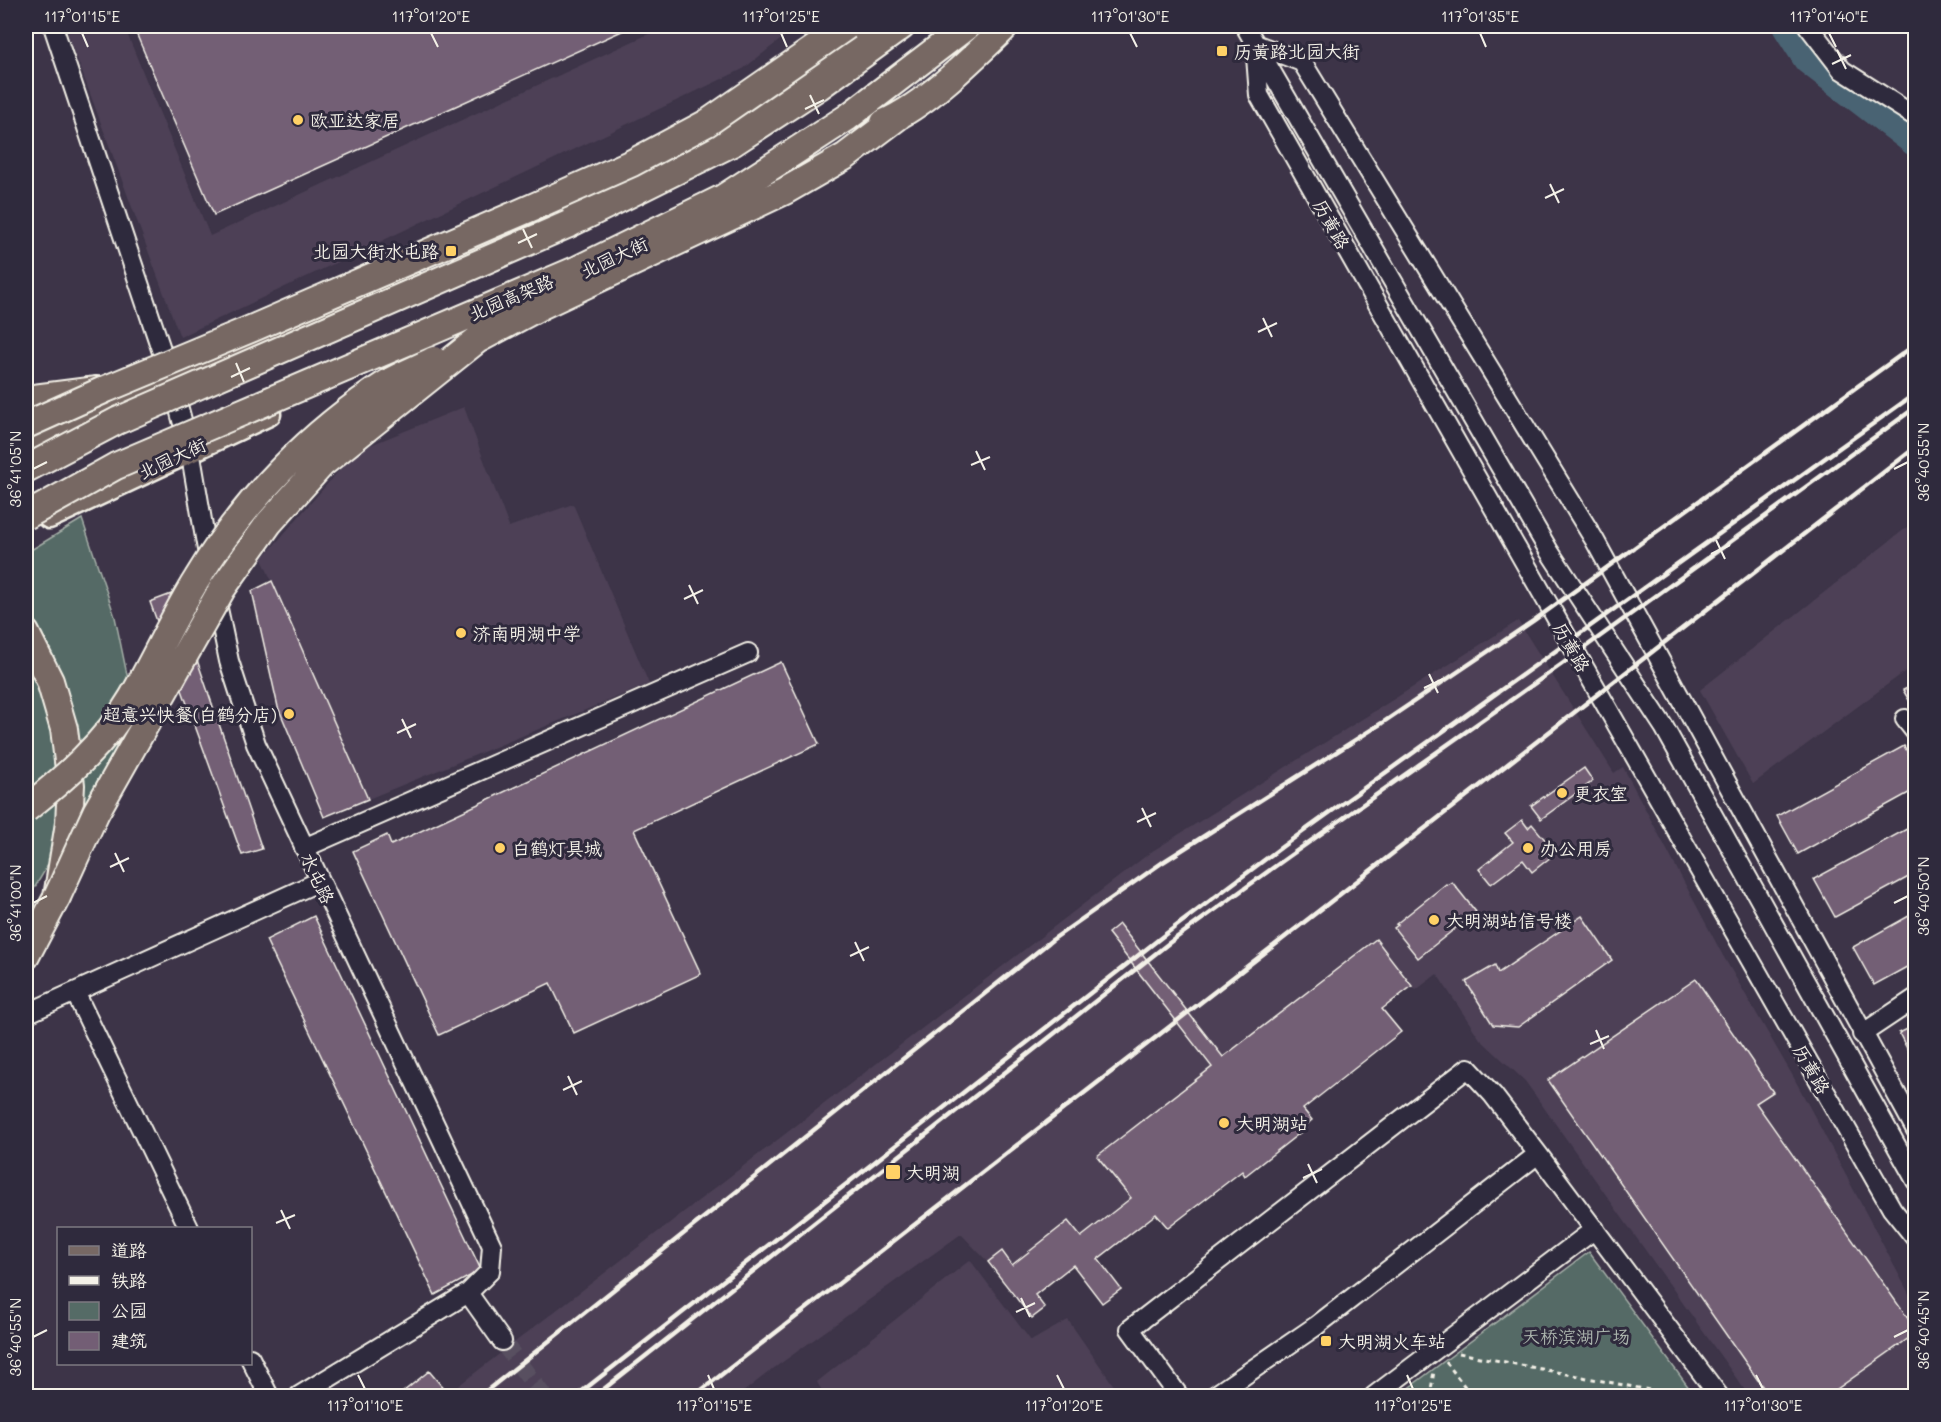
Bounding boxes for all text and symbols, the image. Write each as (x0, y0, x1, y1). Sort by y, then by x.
text: 117°01'15"E (44, 6, 120, 26)
text: 117°01'20"E (392, 6, 471, 26)
text: 117°01'25"E (742, 6, 820, 26)
text: 117°01'30"E (1091, 6, 1170, 26)
text: 117°01'35"E (1441, 6, 1520, 26)
text: 117°01'40"E (1790, 6, 1869, 26)
place label: 历黄路北园大街 (1234, 39, 1360, 63)
marker: 历黄路北园大街 (1215, 44, 1229, 58)
place label: 欧亚达家居 (310, 108, 400, 132)
marker: 欧亚达家居 (291, 113, 305, 127)
street label: 历黄路 (1308, 195, 1356, 253)
street label: 北园大街 (576, 231, 652, 283)
place label: 北园大街水屯路 (313, 239, 439, 263)
marker: 北园大街水屯路 (444, 244, 458, 258)
street label: 北园高架路 (465, 268, 557, 326)
text: 36°40'55"N (1913, 423, 1933, 501)
text: 36°41'05"N (5, 431, 25, 507)
street label: 北园大街 (134, 432, 210, 484)
street label: 历黄路 (1548, 618, 1596, 676)
place label: 济南明湖中学 (473, 621, 581, 645)
marker: 济南明湖中学 (454, 626, 468, 640)
place label: 超意兴快餐(白鹤分店) (103, 702, 277, 726)
marker: 超意兴快餐(白鹤分店) (282, 707, 296, 721)
place label: 更衣室 (1574, 781, 1628, 805)
marker: 更衣室 (1555, 786, 1569, 800)
place label: 白鹤灯具城 (512, 836, 602, 860)
place label: 办公用房 (1540, 836, 1612, 860)
marker: 白鹤灯具城 (493, 841, 507, 855)
marker: 办公用房 (1521, 841, 1535, 855)
street label: 水屯路 (296, 848, 340, 908)
text: 36°40'50"N (1913, 856, 1933, 936)
text: 36°41'00"N (5, 864, 25, 942)
place label: 大明湖站信号楼 (1446, 908, 1572, 932)
marker: 大明湖站信号楼 (1427, 913, 1441, 927)
street label: 历黄路 (1788, 1040, 1836, 1098)
place label: 大明湖站 (1236, 1111, 1308, 1135)
marker: 大明湖站 (1217, 1116, 1231, 1130)
place label: 大明湖 (906, 1160, 960, 1184)
marker: 大明湖 (884, 1163, 902, 1181)
legend (57, 1227, 252, 1365)
text: 道路 (111, 1238, 147, 1262)
text: 铁路 (111, 1268, 147, 1292)
text: 36°40'45"N (1913, 1291, 1933, 1369)
text: 36°40'55"N (5, 1298, 25, 1376)
text: 公园 (111, 1298, 147, 1322)
park label: 天桥滨湖广场 (1522, 1324, 1630, 1348)
text: 建筑 (111, 1328, 147, 1352)
place label: 大明湖火车站 (1338, 1329, 1446, 1353)
marker: 大明湖火车站 (1319, 1334, 1333, 1348)
text: 117°01'10"E (327, 1395, 404, 1415)
text: 117°01'15"E (676, 1395, 752, 1415)
text: 117°01'20"E (1025, 1395, 1104, 1415)
text: 117°01'25"E (1374, 1395, 1452, 1415)
text: 117°01'30"E (1724, 1395, 1803, 1415)

